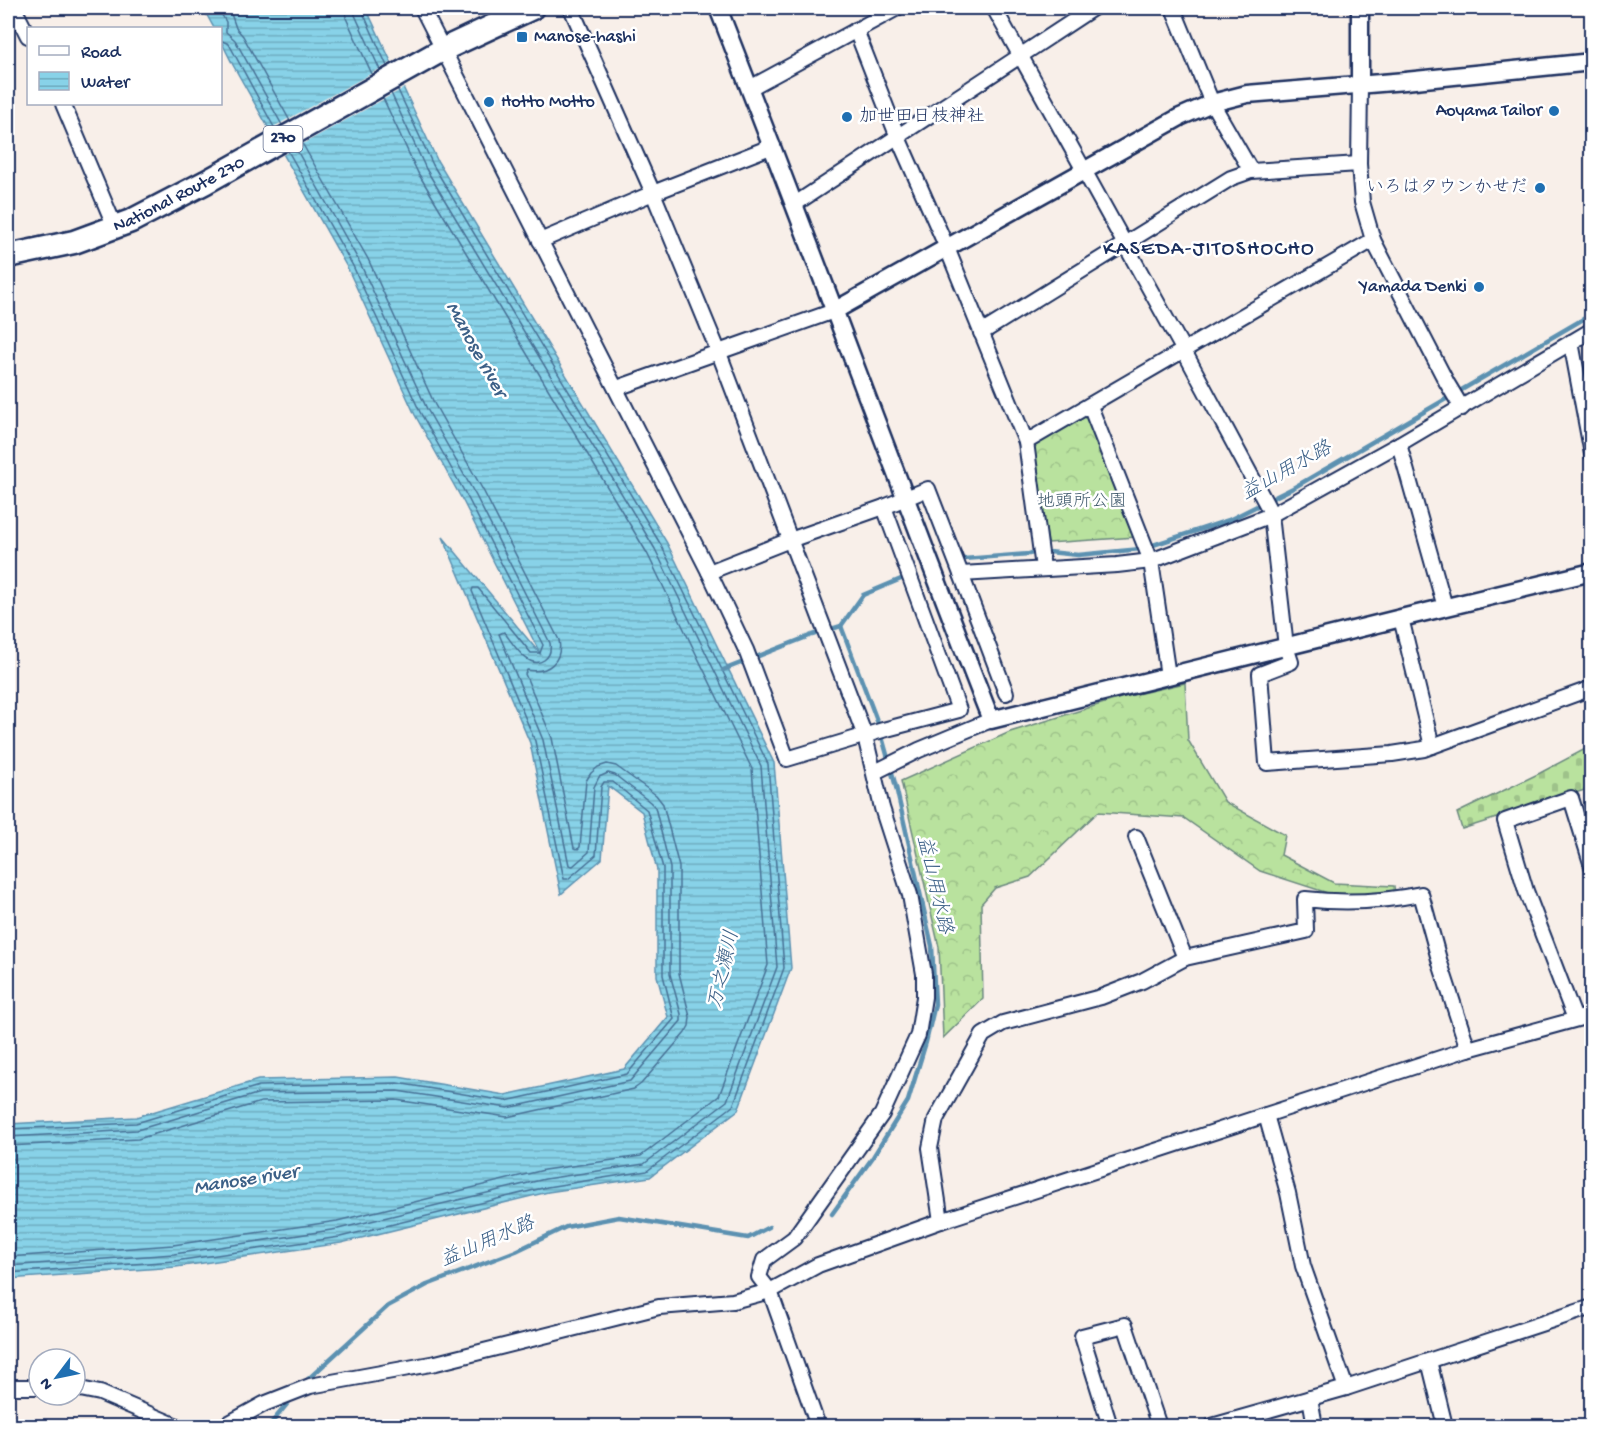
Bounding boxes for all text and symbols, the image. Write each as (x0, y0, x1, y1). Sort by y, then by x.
legend (27, 27, 222, 105)
place label: Manose-hashi (534, 27, 636, 48)
marker: Manose-hashi (515, 30, 529, 44)
text: Road (81, 43, 122, 64)
text: Water (81, 73, 131, 94)
place label: Hotto Motto (501, 92, 595, 113)
marker: Hotto Motto (482, 95, 496, 109)
place label: Aoyama Tailor (1436, 101, 1544, 122)
marker: Aoyama Tailor (1547, 104, 1561, 118)
place label: 加世田日枝神社 (859, 106, 985, 128)
marker: 加世田日枝神社 (840, 110, 854, 124)
road number: 270 (264, 126, 302, 152)
street label: National Route 270 (110, 152, 249, 237)
place label: いろはタウンかせだ (1366, 178, 1528, 199)
marker: いろはタウンかせだ (1533, 181, 1547, 195)
district label: KASEDA-JITOSHOCHO (1103, 238, 1315, 263)
place label: Yamada Denki (1358, 277, 1467, 298)
marker: Yamada Denki (1472, 280, 1486, 294)
water label: Manose river (440, 299, 512, 405)
water label: 益山用水路 (1237, 436, 1337, 506)
park label: 地頭所公園 (1037, 491, 1127, 513)
water label: 益山用水路 (911, 833, 957, 937)
water label: 万之瀬川 (704, 928, 745, 1012)
water label: Manose river (192, 1161, 303, 1201)
water label: 益山用水路 (437, 1212, 539, 1273)
north arrow (27, 1347, 87, 1407)
text: N (36, 1373, 58, 1393)

